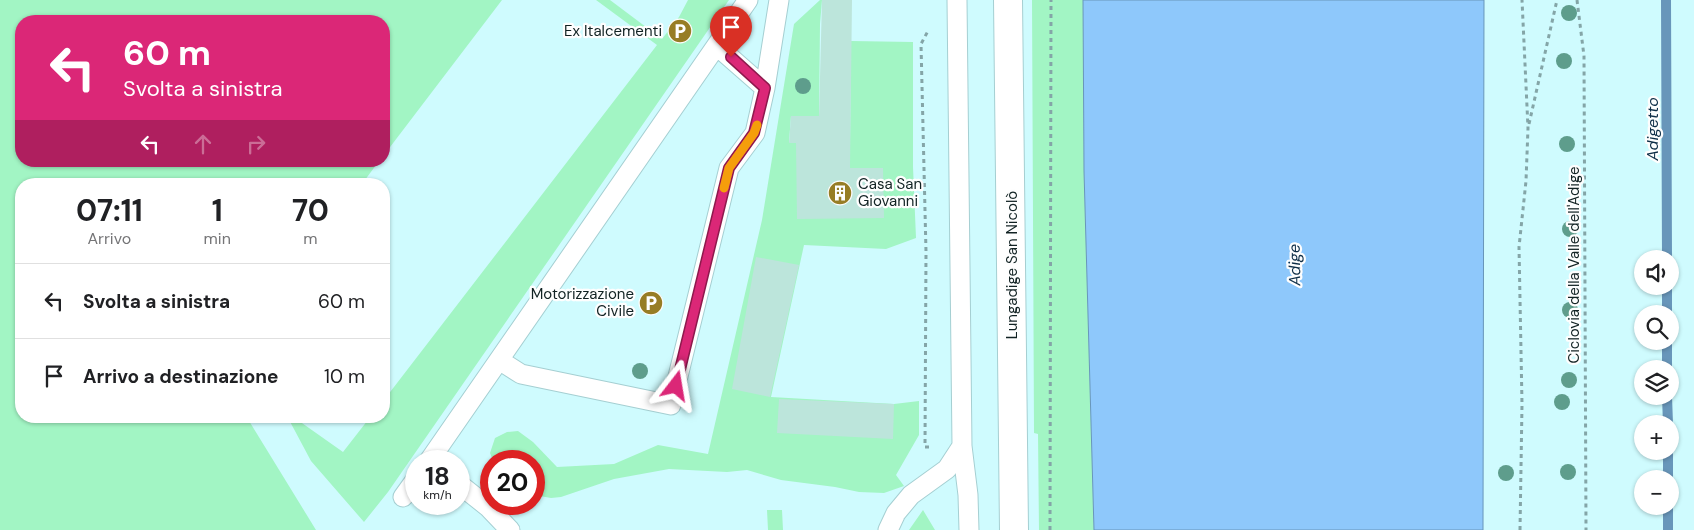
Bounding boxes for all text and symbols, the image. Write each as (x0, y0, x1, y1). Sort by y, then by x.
pin (710, 6, 752, 57)
icon: arrive (717, 13, 745, 41)
parking icon: Ex Italcementi (667, 18, 693, 44)
place label: Ex Italcementi (564, 21, 662, 41)
text: 60 m (123, 30, 211, 76)
icon: left (40, 35, 105, 100)
text: Svolta a sinistra (123, 74, 283, 103)
water label: Adigetto (1642, 97, 1663, 162)
icon: left (136, 130, 164, 158)
icon: ahead (189, 130, 217, 158)
icon: right (242, 130, 270, 158)
street label: Ciclovia della Valle dell'Adige (1564, 166, 1584, 364)
place label: Casa San Giovanni (858, 174, 922, 211)
building icon: Casa San Giovanni (827, 180, 853, 206)
text: 07:11 (76, 191, 143, 230)
text: 1 (212, 191, 223, 230)
text: 70 (292, 191, 329, 230)
street label: Lungadige San Nicolò (1002, 191, 1022, 339)
text: Arrivo (87, 228, 131, 249)
text: min (204, 228, 231, 249)
text: m (303, 228, 318, 249)
water label: Adige (1284, 244, 1305, 287)
map controls (1634, 250, 1679, 515)
button: sound (1634, 250, 1679, 295)
place label: Motorizzazione Civile (531, 284, 634, 321)
icon: left (40, 287, 68, 315)
text: Svolta a sinistra (83, 289, 230, 314)
text: 60 m (318, 289, 365, 314)
parking icon: Motorizzazione Civile (638, 290, 664, 316)
button: search (1634, 305, 1679, 350)
position arrow (649, 359, 701, 411)
button: layers (1634, 360, 1679, 405)
icon: arrive (40, 362, 68, 390)
text: Arrivo a destinazione (83, 364, 278, 389)
text: 10 m (324, 364, 365, 389)
button: + (1634, 415, 1679, 460)
speed limit sign: 20 (480, 450, 545, 515)
text: 18 (425, 460, 450, 493)
button: − (1634, 470, 1679, 515)
text: km/h (423, 487, 452, 503)

